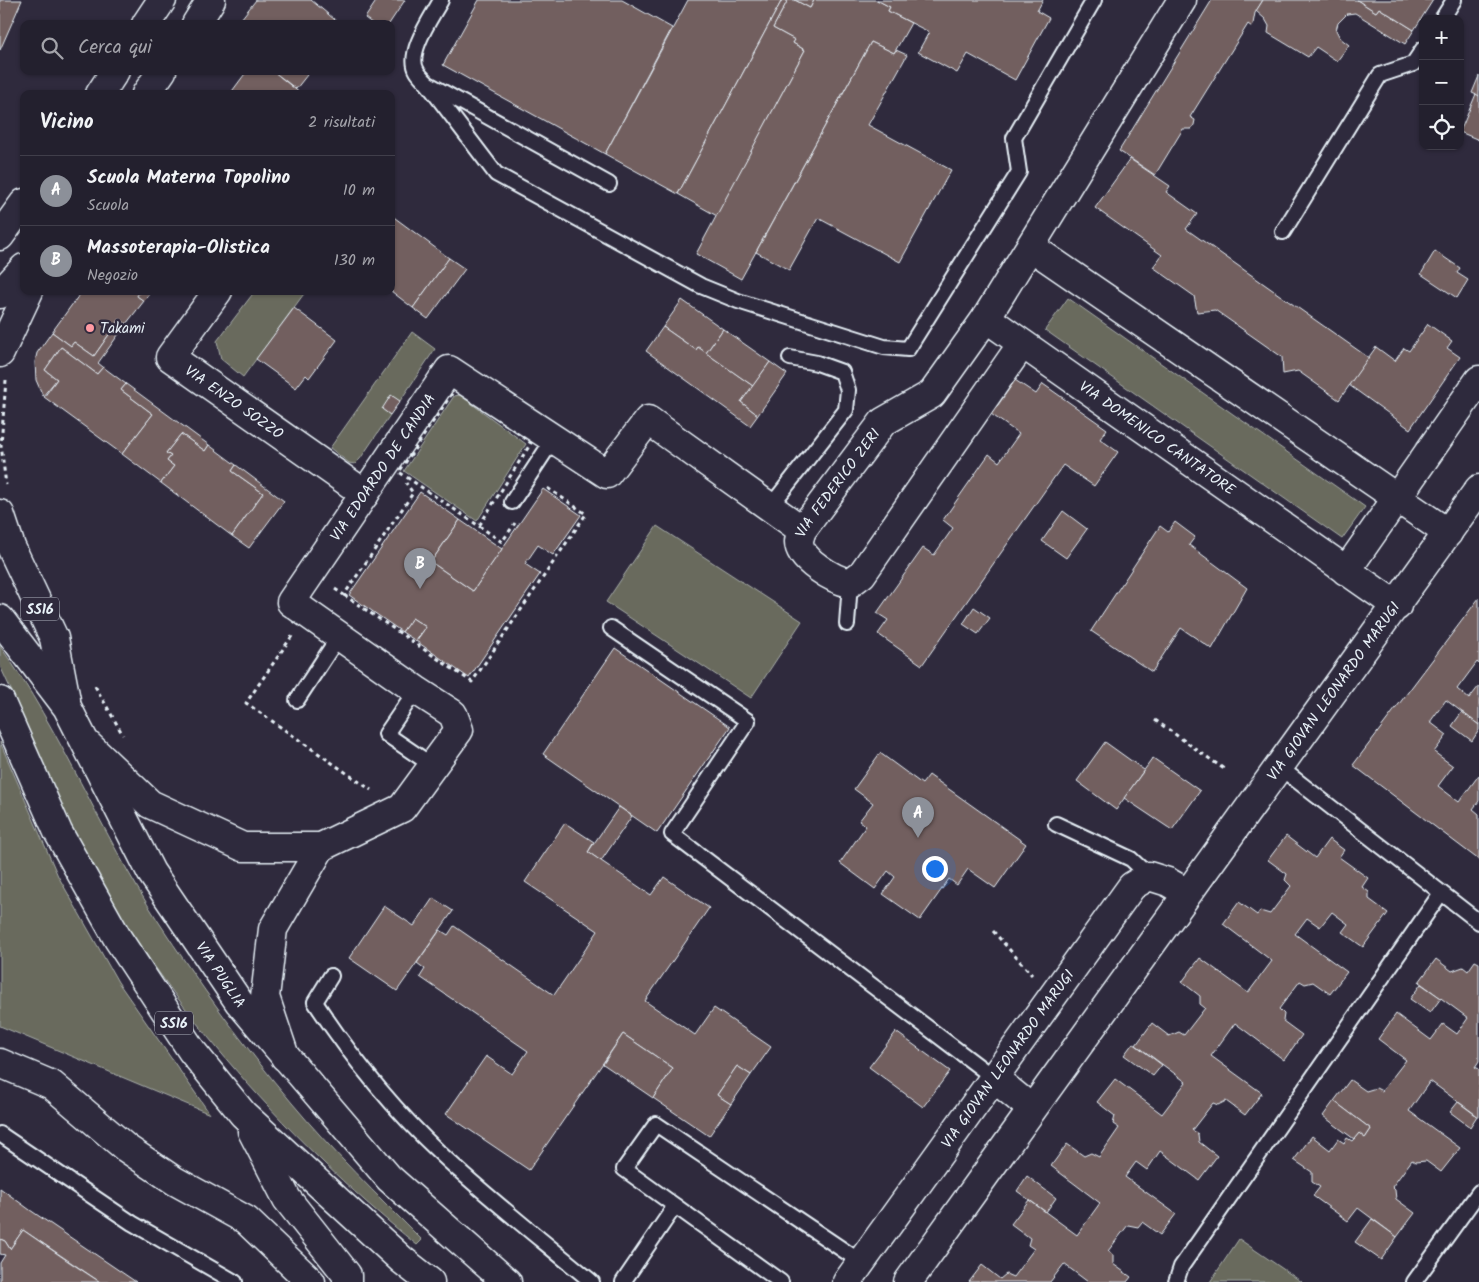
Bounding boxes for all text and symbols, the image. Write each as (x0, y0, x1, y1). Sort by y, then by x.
map controls (1419, 15, 1464, 150)
button: + (1419, 15, 1464, 60)
search box (20, 20, 395, 75)
text: Cerca qui (78, 33, 152, 63)
icon: search (38, 34, 66, 62)
button: − (1419, 60, 1464, 105)
button: locate (1419, 105, 1464, 150)
text: Vicino (40, 106, 94, 139)
text: 2 risultati (308, 110, 375, 135)
text: Scuola Materna Topolino (87, 163, 290, 193)
text: A (51, 178, 61, 203)
text: 10 m (343, 178, 375, 203)
text: Scuola (87, 193, 129, 218)
text: Massoterapia-Olistica (87, 233, 270, 263)
text: B (51, 248, 61, 273)
text: 130 m (334, 248, 375, 273)
text: Negozio (87, 263, 138, 288)
place label: Takami (100, 317, 146, 341)
marker: Takami (84, 322, 96, 334)
street label: VIA ENZO SOZZO (179, 360, 288, 446)
street label: VIA DOMENICO CANTATORE (1073, 375, 1241, 503)
street label: VIA EDOARDO DE CANDIA (325, 389, 443, 547)
street label: VIA FEDERICO ZERI (789, 423, 887, 541)
pin: B (404, 548, 436, 589)
street label: VIA GIOVAN LEONARDO MARUGI (1261, 597, 1407, 786)
road number: SS16 (21, 598, 59, 620)
pin: A (902, 797, 934, 838)
your location (922, 856, 948, 882)
street label: VIA PUGLIA (189, 937, 251, 1014)
street label: VIA GIOVAN LEONARDO MARUGI (936, 965, 1081, 1154)
road number: SS16 (155, 1011, 193, 1034)

